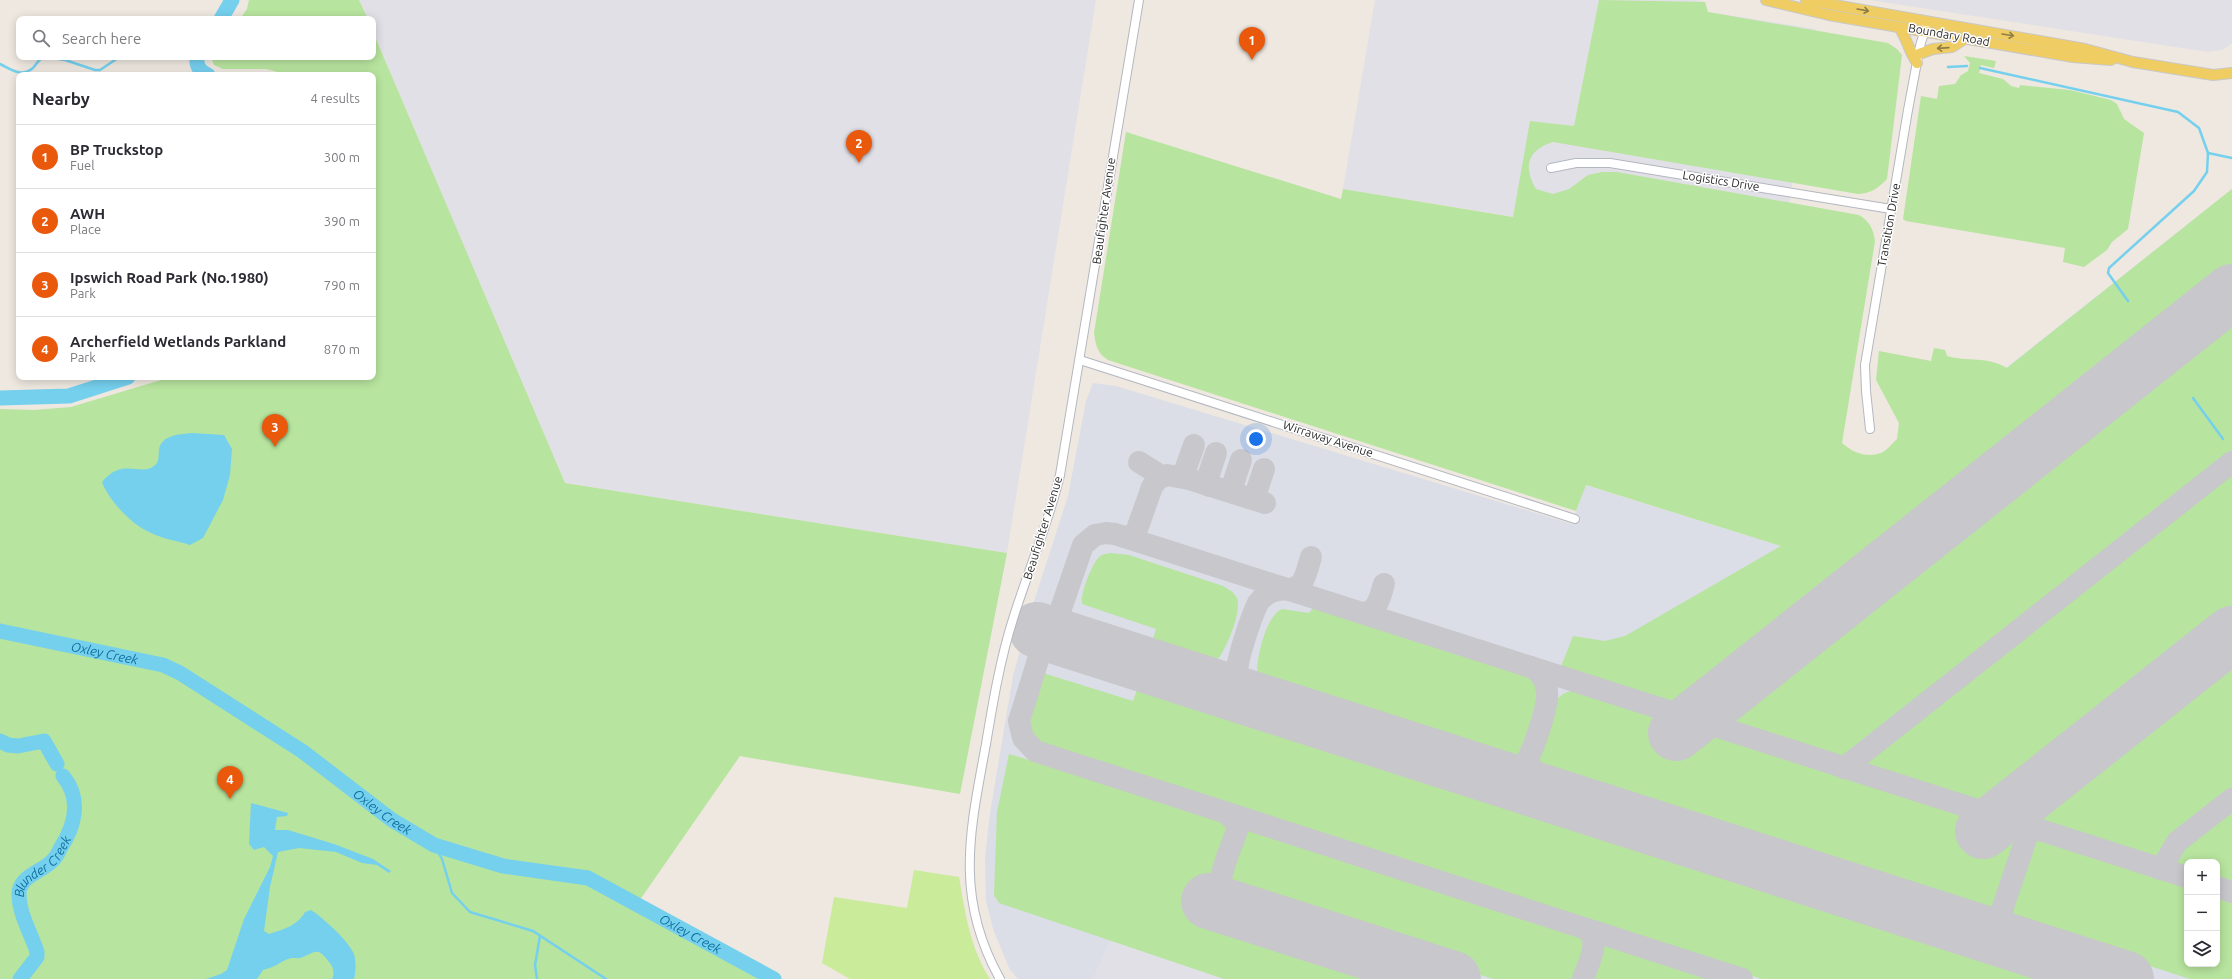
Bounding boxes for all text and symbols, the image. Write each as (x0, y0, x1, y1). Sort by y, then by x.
one-way arrow (1856, 6, 1869, 14)
search box (16, 16, 376, 60)
street label: Boundary Road (1907, 21, 1991, 48)
icon: search (30, 27, 52, 49)
pin: 1 (1239, 27, 1265, 60)
text: Search here (62, 30, 141, 47)
one-way arrow (2001, 31, 2014, 39)
one-way arrow (1937, 44, 1950, 51)
text: Nearby (32, 89, 90, 108)
text: 4 results (310, 91, 360, 105)
pin: 2 (846, 130, 872, 163)
text: BP Truckstop (70, 141, 163, 158)
text: 1 (41, 150, 49, 164)
text: 300 m (324, 150, 360, 164)
street label: Beaufighter Avenue (1090, 157, 1117, 265)
text: Fuel (70, 158, 95, 172)
street label: Logistics Drive (1682, 168, 1760, 193)
street label: Transition Drive (1875, 182, 1902, 268)
text: AWH (70, 205, 105, 222)
text: 2 (41, 214, 49, 228)
text: 390 m (324, 214, 360, 228)
text: Place (70, 222, 101, 236)
text: Ipswich Road Park (No.1980) (70, 269, 269, 286)
text: 3 (41, 278, 49, 292)
text: 790 m (324, 278, 360, 292)
text: Park (70, 286, 96, 300)
text: Archerfield Wetlands Parkland (70, 333, 286, 350)
text: 4 (41, 342, 49, 356)
text: 870 m (324, 342, 360, 356)
text: Park (70, 350, 96, 364)
pin: 3 (262, 414, 288, 447)
street label: Wirraway Avenue (1281, 418, 1375, 459)
your location (1246, 429, 1266, 449)
street label: Beaufighter Avenue (1021, 475, 1064, 581)
water label: Oxley Creek (70, 639, 140, 667)
pin: 4 (217, 766, 243, 799)
water label: Oxley Creek (351, 786, 414, 837)
water label: Blunder Creek (12, 833, 73, 897)
map controls (2184, 859, 2220, 967)
button: + (2184, 859, 2220, 895)
button: − (2184, 895, 2220, 931)
water label: Oxley Creek (657, 911, 724, 956)
button: layers (2184, 931, 2220, 967)

